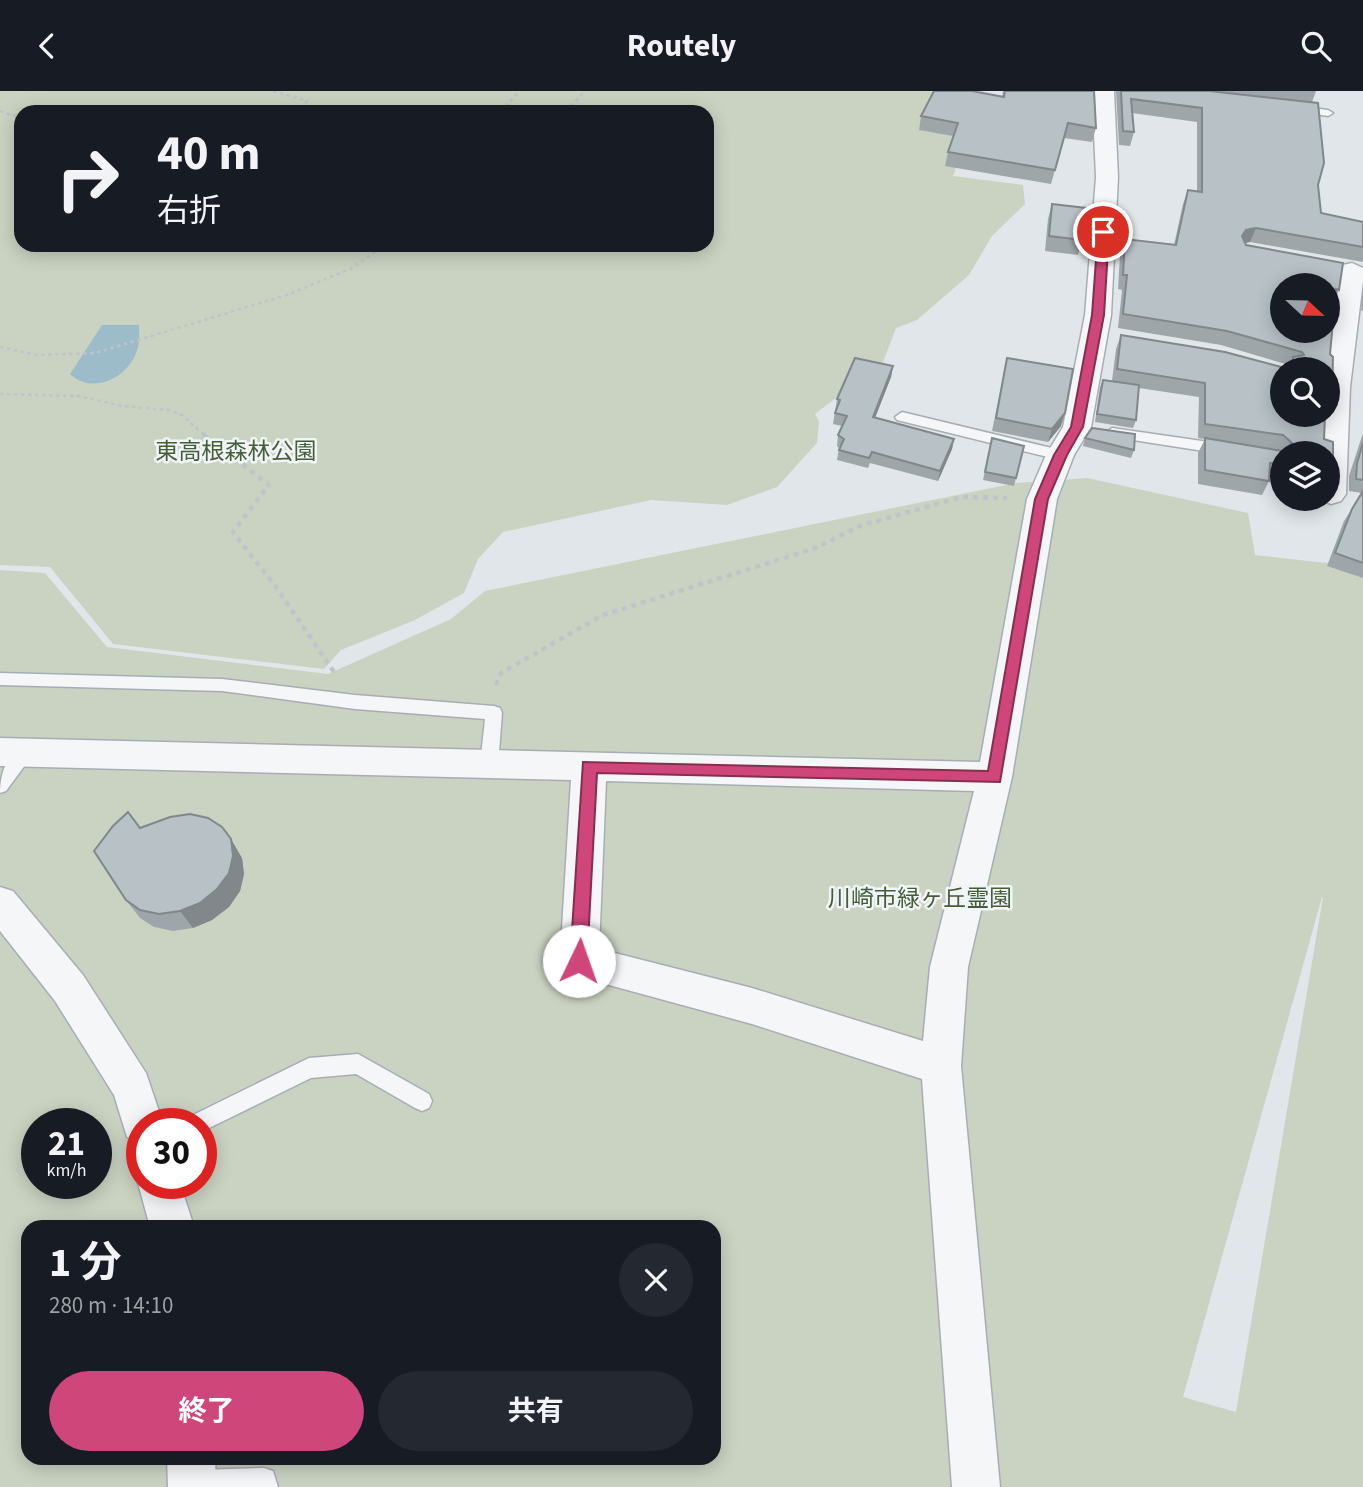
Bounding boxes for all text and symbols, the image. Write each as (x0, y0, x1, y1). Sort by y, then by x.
text: Routely (627, 23, 736, 69)
icon: back (28, 27, 66, 65)
icon: search (1297, 27, 1335, 65)
text: 40 m (157, 119, 261, 189)
icon: right (42, 133, 133, 224)
text: 右折 (157, 188, 221, 234)
pin (1073, 202, 1133, 262)
icon: arrive (1084, 213, 1122, 251)
north arrow (1270, 273, 1340, 343)
map controls (1270, 273, 1340, 511)
button: search (1270, 357, 1340, 427)
park label: 東高根森林公園 (156, 435, 317, 468)
button: layers (1270, 441, 1340, 511)
park label: 川崎市緑ヶ丘霊園 (828, 882, 1012, 915)
position arrow (542, 924, 616, 998)
speed limit sign: 30 (126, 1108, 217, 1199)
text: 21 (48, 1119, 85, 1169)
text: km/h (47, 1158, 86, 1183)
text: 1 分 (49, 1233, 122, 1293)
button: close (619, 1243, 693, 1317)
text: 280 m · 14:10 (49, 1289, 173, 1322)
button: 終了 (49, 1371, 364, 1451)
button: 共有 (378, 1371, 693, 1451)

